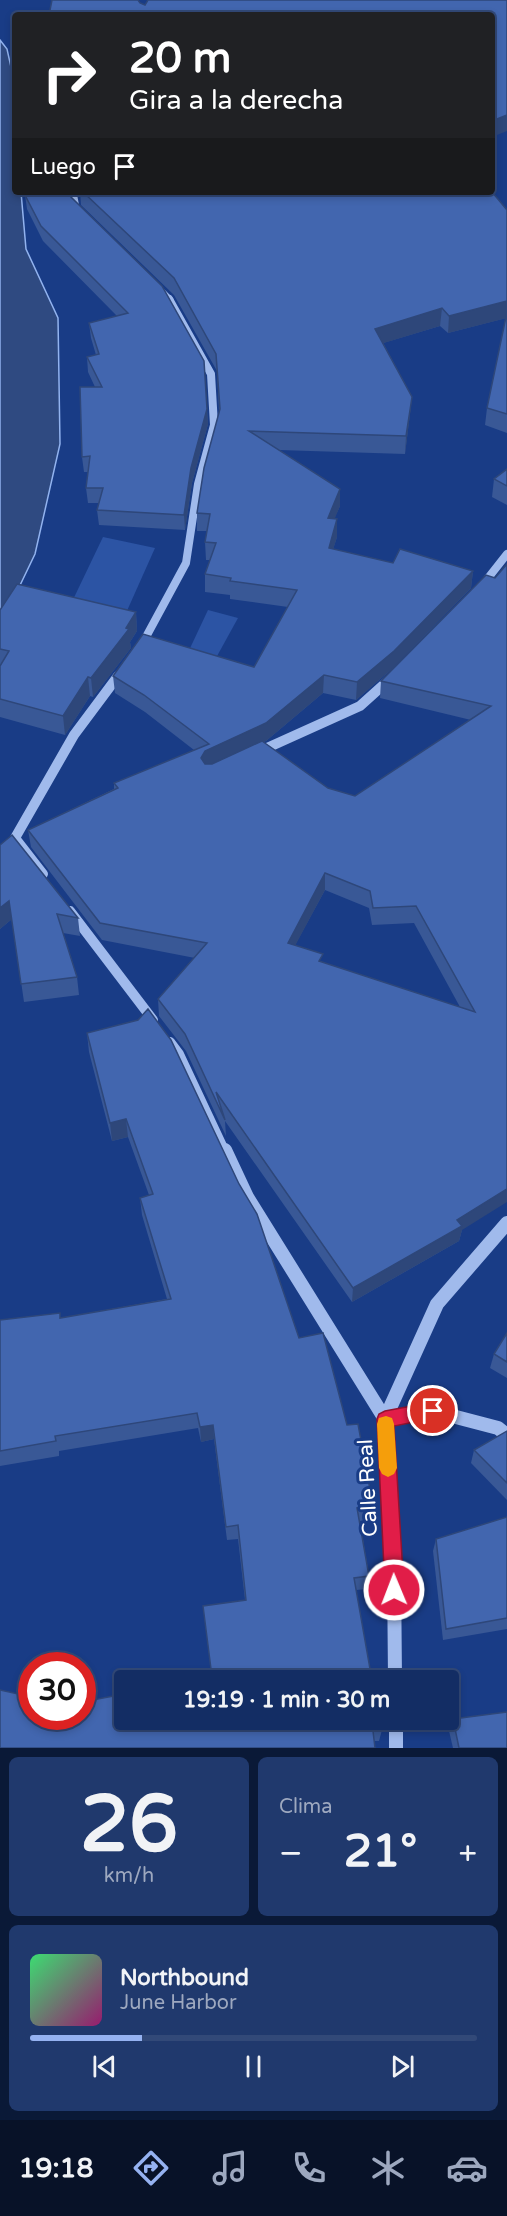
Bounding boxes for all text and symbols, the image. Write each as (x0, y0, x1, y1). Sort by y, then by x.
text: 20 m (129, 33, 231, 84)
icon: right (30, 36, 108, 114)
text: Gira a la derecha (129, 84, 343, 117)
icon: arrive (108, 150, 141, 183)
text: Luego (30, 154, 96, 180)
pin (407, 1385, 458, 1436)
icon: arrive (416, 1394, 449, 1427)
street label: Calle Real (353, 1438, 383, 1538)
position arrow (362, 1558, 426, 1622)
speed limit sign: 30 (18, 1652, 96, 1730)
text: 19:19 · 1 min · 30 m (183, 1687, 390, 1713)
text: 26 (80, 1778, 178, 1872)
text: Clima (279, 1795, 332, 1819)
text: 21° (344, 1825, 417, 1879)
text: − (279, 1834, 303, 1873)
text: + (458, 1834, 477, 1873)
text: km/h (104, 1864, 154, 1888)
text: Northbound (120, 1965, 249, 1991)
text: June Harbor (120, 1991, 237, 2015)
icon: previous (88, 2050, 121, 2083)
icon: pause (237, 2050, 270, 2083)
icon: next (386, 2050, 419, 2083)
icon: directions (130, 2147, 172, 2189)
icon: music (209, 2147, 251, 2189)
icon: phone (288, 2147, 330, 2189)
icon: climate (367, 2147, 409, 2189)
icon: car (446, 2147, 488, 2189)
text: 19:18 (19, 2152, 93, 2185)

